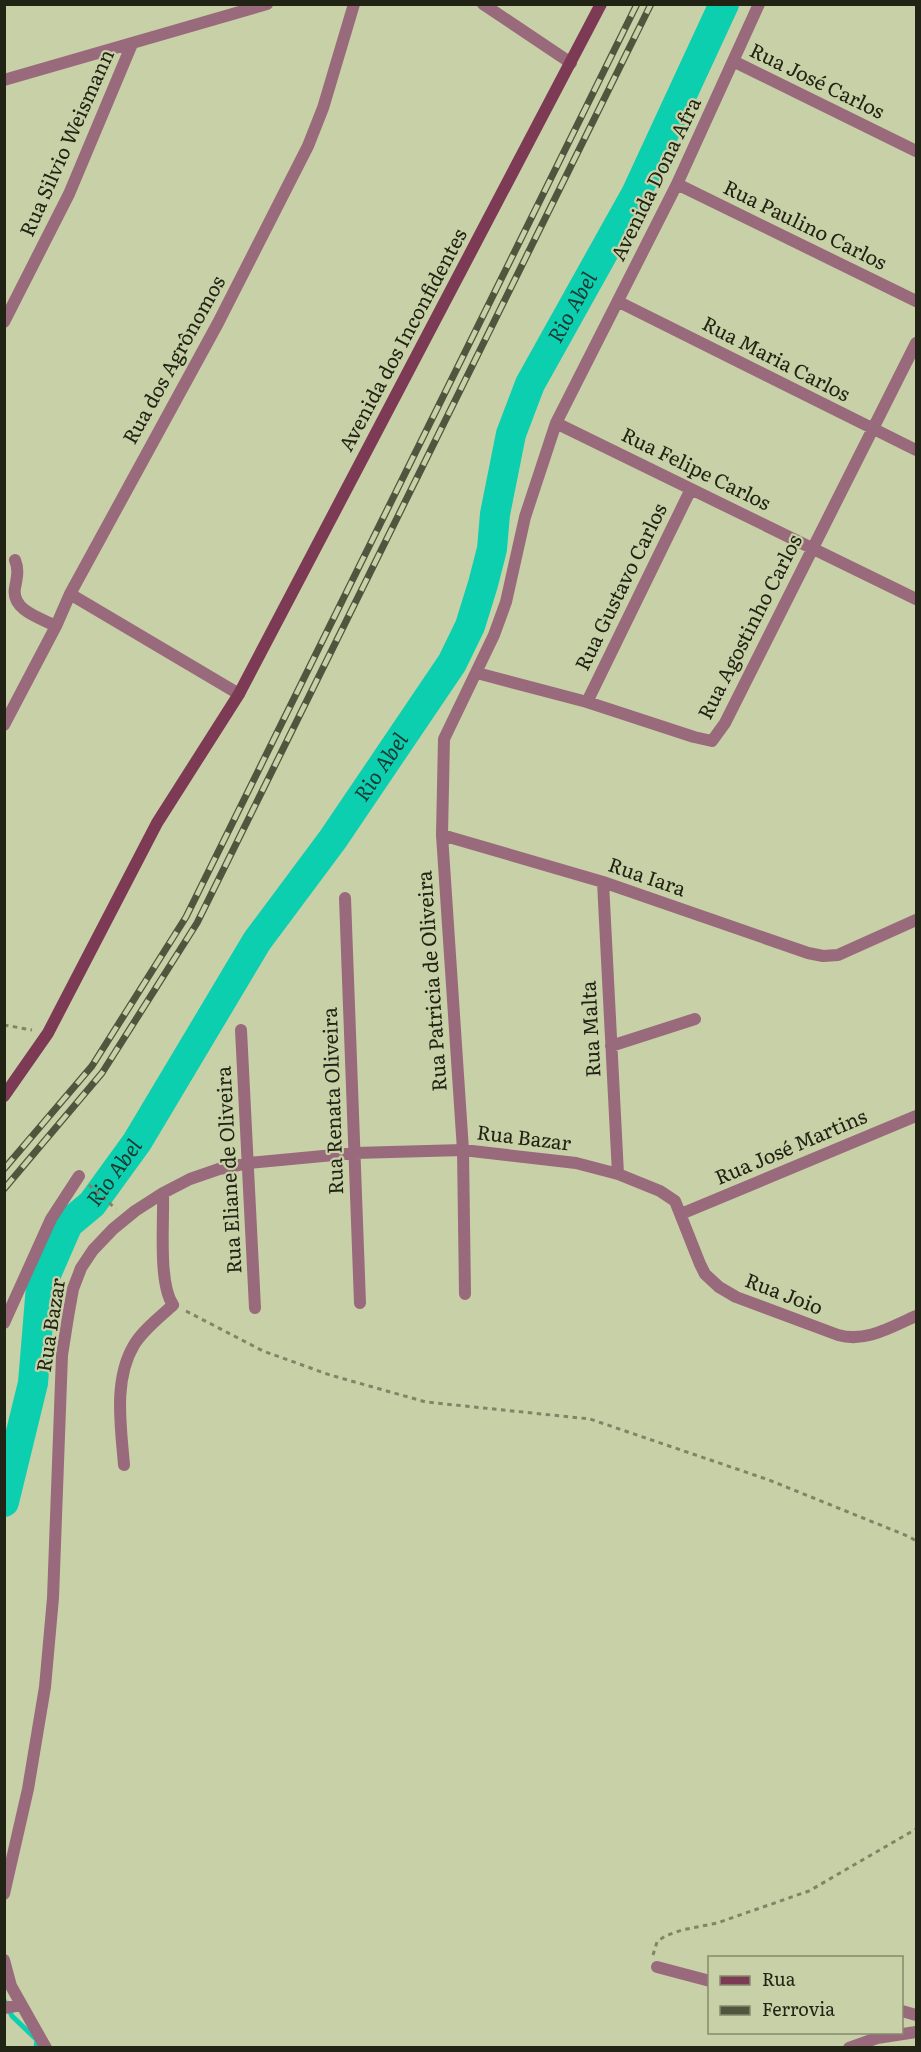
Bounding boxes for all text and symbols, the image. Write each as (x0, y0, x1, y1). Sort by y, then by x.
street label: Rua José Carlos (745, 34, 890, 125)
street label: Rua Silvio Weismann (10, 44, 120, 241)
street label: Avenida Dona Afra (602, 91, 707, 265)
street label: Rua Paulino Carlos (719, 171, 893, 276)
street label: Avenida dos Inconfidentes (330, 222, 473, 456)
water label: Rio Abel (538, 265, 603, 348)
street label: Rua dos Agrônomos (113, 269, 231, 449)
street label: Rua Maria Carlos (698, 307, 856, 407)
street label: Rua Felipe Carlos (617, 418, 777, 516)
street label: Rua Gustavo Carlos (566, 497, 673, 675)
street label: Rua Agostinho Carlos (689, 528, 808, 724)
water label: Rio Abel (345, 725, 414, 807)
street label: Rua Iara (605, 848, 691, 902)
street label: Rua Patricia de Oliveira (407, 870, 453, 1093)
street label: Rua Malta (571, 980, 607, 1078)
street label: Rua Renata Oliveira (313, 1007, 349, 1195)
street label: Rua Eliane de Oliveira (207, 1065, 247, 1275)
street label: Rua José Martins (709, 1100, 871, 1191)
street label: Rua Bazar (475, 1115, 574, 1157)
water label: Rio Abel (77, 1131, 148, 1212)
street label: Rua Joio (741, 1264, 828, 1321)
street label: Rua Bazar (27, 1275, 71, 1374)
legend (708, 1956, 903, 2034)
text: Rua (762, 1965, 796, 1992)
text: Ferrovia (762, 1995, 835, 2022)

